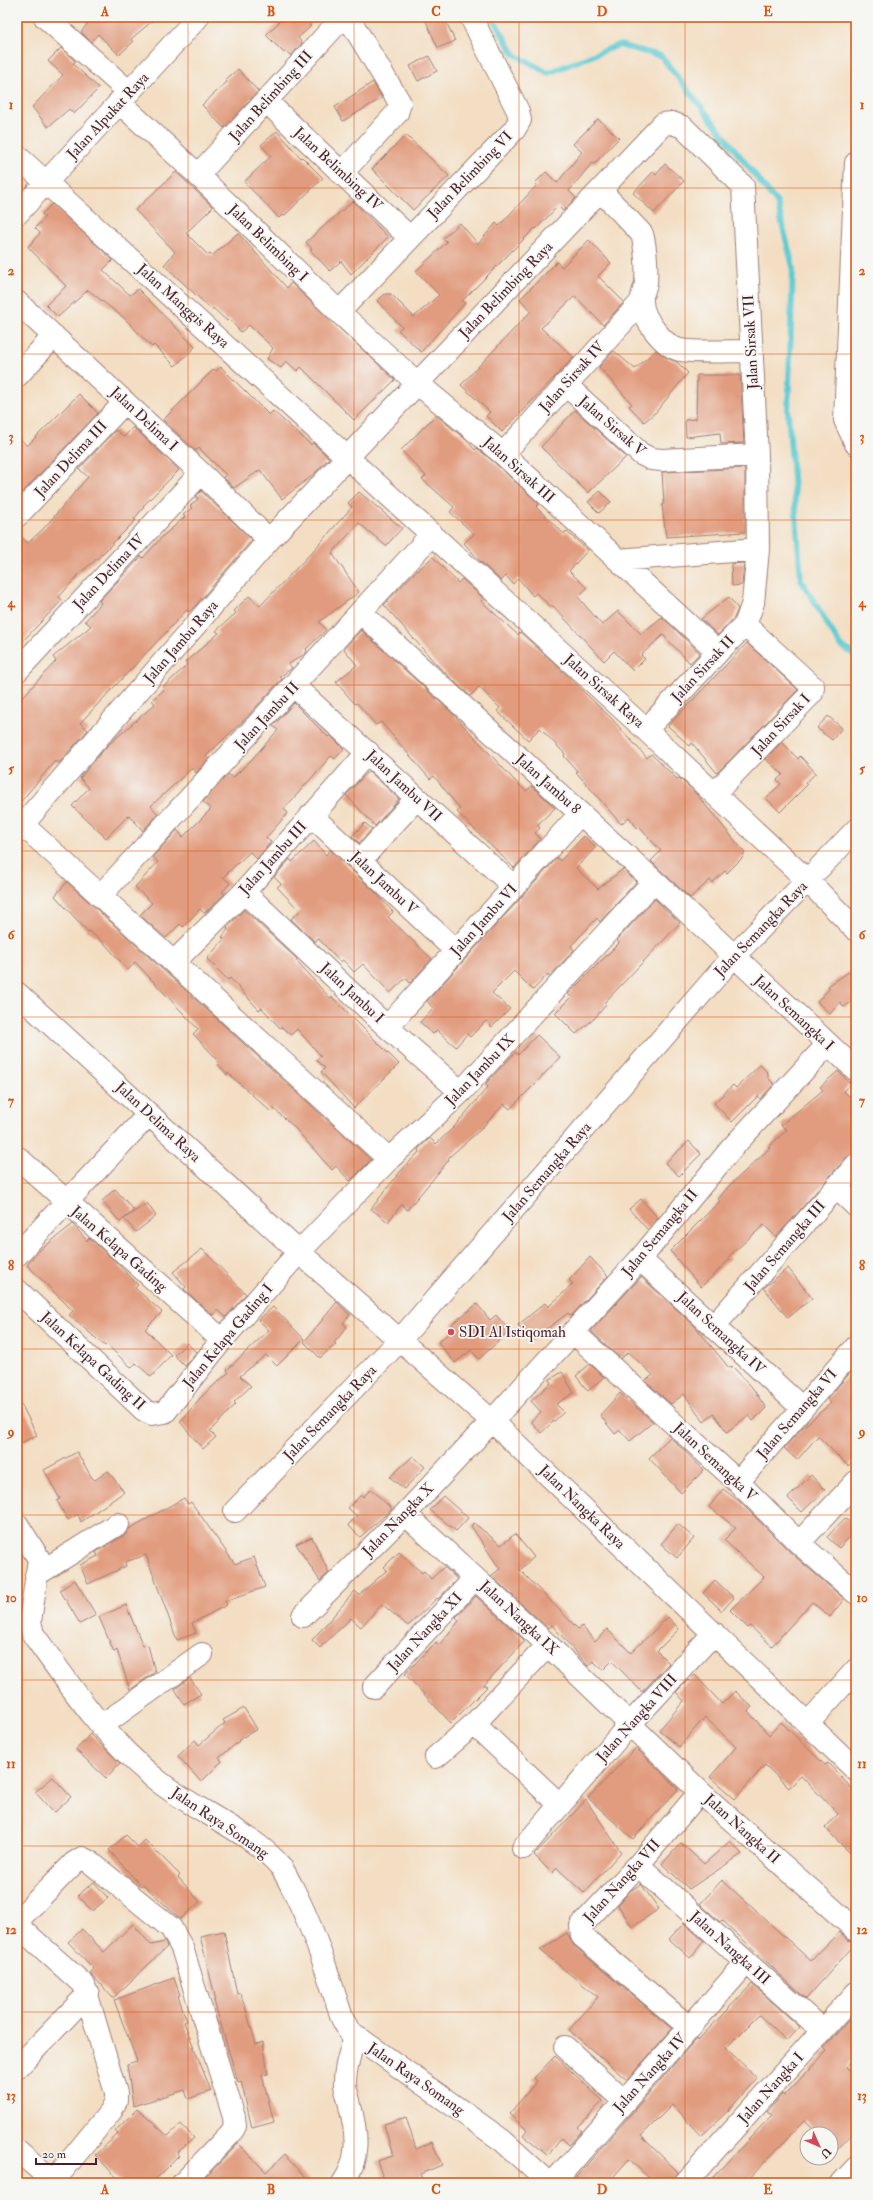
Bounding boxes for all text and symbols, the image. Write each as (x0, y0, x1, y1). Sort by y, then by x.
text: A (100, 4, 110, 20)
text: B (267, 4, 275, 20)
text: C (431, 4, 441, 20)
text: D (597, 4, 608, 20)
text: E (763, 4, 773, 20)
street label: Jalan Belimbing III (224, 47, 318, 147)
street label: Jalan Alpukat Raya (62, 68, 155, 165)
text: 1 (9, 97, 14, 113)
text: 1 (860, 97, 865, 113)
street label: Jalan Belimbing IV (288, 122, 387, 217)
street label: Jalan Belimbing VI (423, 127, 517, 224)
street label: Jalan Belimbing I (223, 199, 312, 287)
street label: Jalan Belimbing Raya (454, 237, 558, 344)
street label: Jalan Manggis Raya (132, 259, 234, 354)
text: 2 (8, 263, 15, 279)
text: 2 (859, 263, 866, 279)
street label: Jalan Sirsak VII (739, 294, 764, 391)
street label: Jalan Sirsak IV (535, 337, 611, 418)
street label: Jalan Delima I (105, 382, 182, 456)
street label: Jalan Sirsak V (573, 391, 651, 462)
street label: Jalan Delima III (30, 417, 112, 503)
text: 3 (9, 429, 14, 445)
text: 3 (860, 429, 865, 445)
street label: Jalan Sirsak III (478, 432, 559, 508)
street label: Jalan Delima IV (68, 529, 151, 615)
text: 4 (6, 595, 15, 611)
text: 4 (857, 595, 866, 611)
street label: Jalan Jambu Raya (139, 596, 224, 689)
street label: Jalan Sirsak II (667, 632, 739, 708)
street label: Jalan Sirsak Raya (558, 649, 649, 733)
street label: Jalan Jambu II (230, 678, 304, 756)
street label: Jalan Sirsak I (747, 690, 815, 762)
street label: Jalan Jambu VII (361, 745, 446, 827)
street label: Jalan Jambu 8 (510, 749, 585, 819)
text: 5 (8, 761, 14, 777)
text: 5 (859, 761, 865, 777)
street label: Jalan Jambu III (234, 817, 312, 900)
street label: Jalan Jambu V (345, 846, 423, 921)
street label: Jalan Semangka Raya (710, 876, 813, 982)
street label: Jalan Jambu VI (446, 880, 522, 962)
text: 6 (8, 927, 16, 943)
text: 6 (859, 927, 867, 943)
street label: Jalan Jambu I (315, 958, 388, 1028)
street label: Jalan Semangka I (749, 970, 838, 1056)
street label: Jalan Jambu IX (440, 1030, 520, 1111)
street label: Jalan Delima Raya (110, 1077, 205, 1168)
text: 7 (8, 1093, 15, 1109)
text: 7 (859, 1093, 866, 1109)
street label: Jalan Semangka Raya (498, 1118, 597, 1227)
street label: Jalan Semangka II (617, 1185, 703, 1282)
street label: Jalan Semangka III (739, 1196, 831, 1297)
street label: Jalan Kelapa Gading (65, 1201, 172, 1297)
text: 8 (8, 1258, 14, 1274)
text: 8 (859, 1258, 865, 1274)
street label: Jalan Kelapa Gading I (178, 1280, 278, 1394)
street label: Jalan Semangka IV (672, 1287, 770, 1380)
street label: Jalan Kelapa Gading II (35, 1307, 150, 1415)
place label: SDI Al Istiqomah (459, 1323, 566, 1342)
marker: SDI Al Istiqomah (446, 1327, 456, 1337)
street label: Jalan Semangka Raya (279, 1360, 382, 1466)
street label: Jalan Semangka VI (752, 1365, 842, 1464)
street label: Jalan Semangka V (668, 1418, 762, 1507)
text: 9 (6, 1424, 15, 1440)
text: 9 (857, 1424, 866, 1440)
street label: Jalan Nangka Raya (533, 1460, 630, 1554)
street label: Jalan Nangka X (357, 1479, 439, 1562)
street label: Jalan Nangka IX (474, 1576, 563, 1660)
street label: Jalan Nangka XI (383, 1589, 467, 1677)
text: 10 (5, 1590, 17, 1606)
text: 10 (856, 1590, 868, 1606)
street label: Jalan Nangka VIII (592, 1670, 682, 1767)
text: 11 (6, 1756, 16, 1772)
text: 11 (857, 1756, 867, 1772)
street label: Jalan Raya Somang (166, 1783, 273, 1864)
street label: Jalan Nangka II (699, 1789, 784, 1869)
street label: Jalan Nangka VII (579, 1835, 665, 1928)
street label: Jalan Nangka III (684, 1906, 774, 1990)
text: 12 (5, 1922, 17, 1938)
text: 12 (856, 1922, 868, 1938)
street label: Jalan Nangka IV (609, 2028, 692, 2118)
street label: Jalan Raya Somang (362, 2038, 469, 2121)
street label: Jalan Nangka I (733, 2048, 809, 2129)
text: 13 (6, 2088, 16, 2104)
text: 13 (857, 2088, 867, 2104)
north arrow (799, 2126, 839, 2166)
scale bar (36, 2140, 96, 2166)
text: U (817, 2145, 834, 2161)
text: 20 m (42, 2147, 67, 2162)
text: A (100, 2182, 110, 2198)
text: B (267, 2182, 275, 2198)
text: C (431, 2182, 441, 2198)
text: D (597, 2182, 608, 2198)
text: E (763, 2182, 773, 2198)

